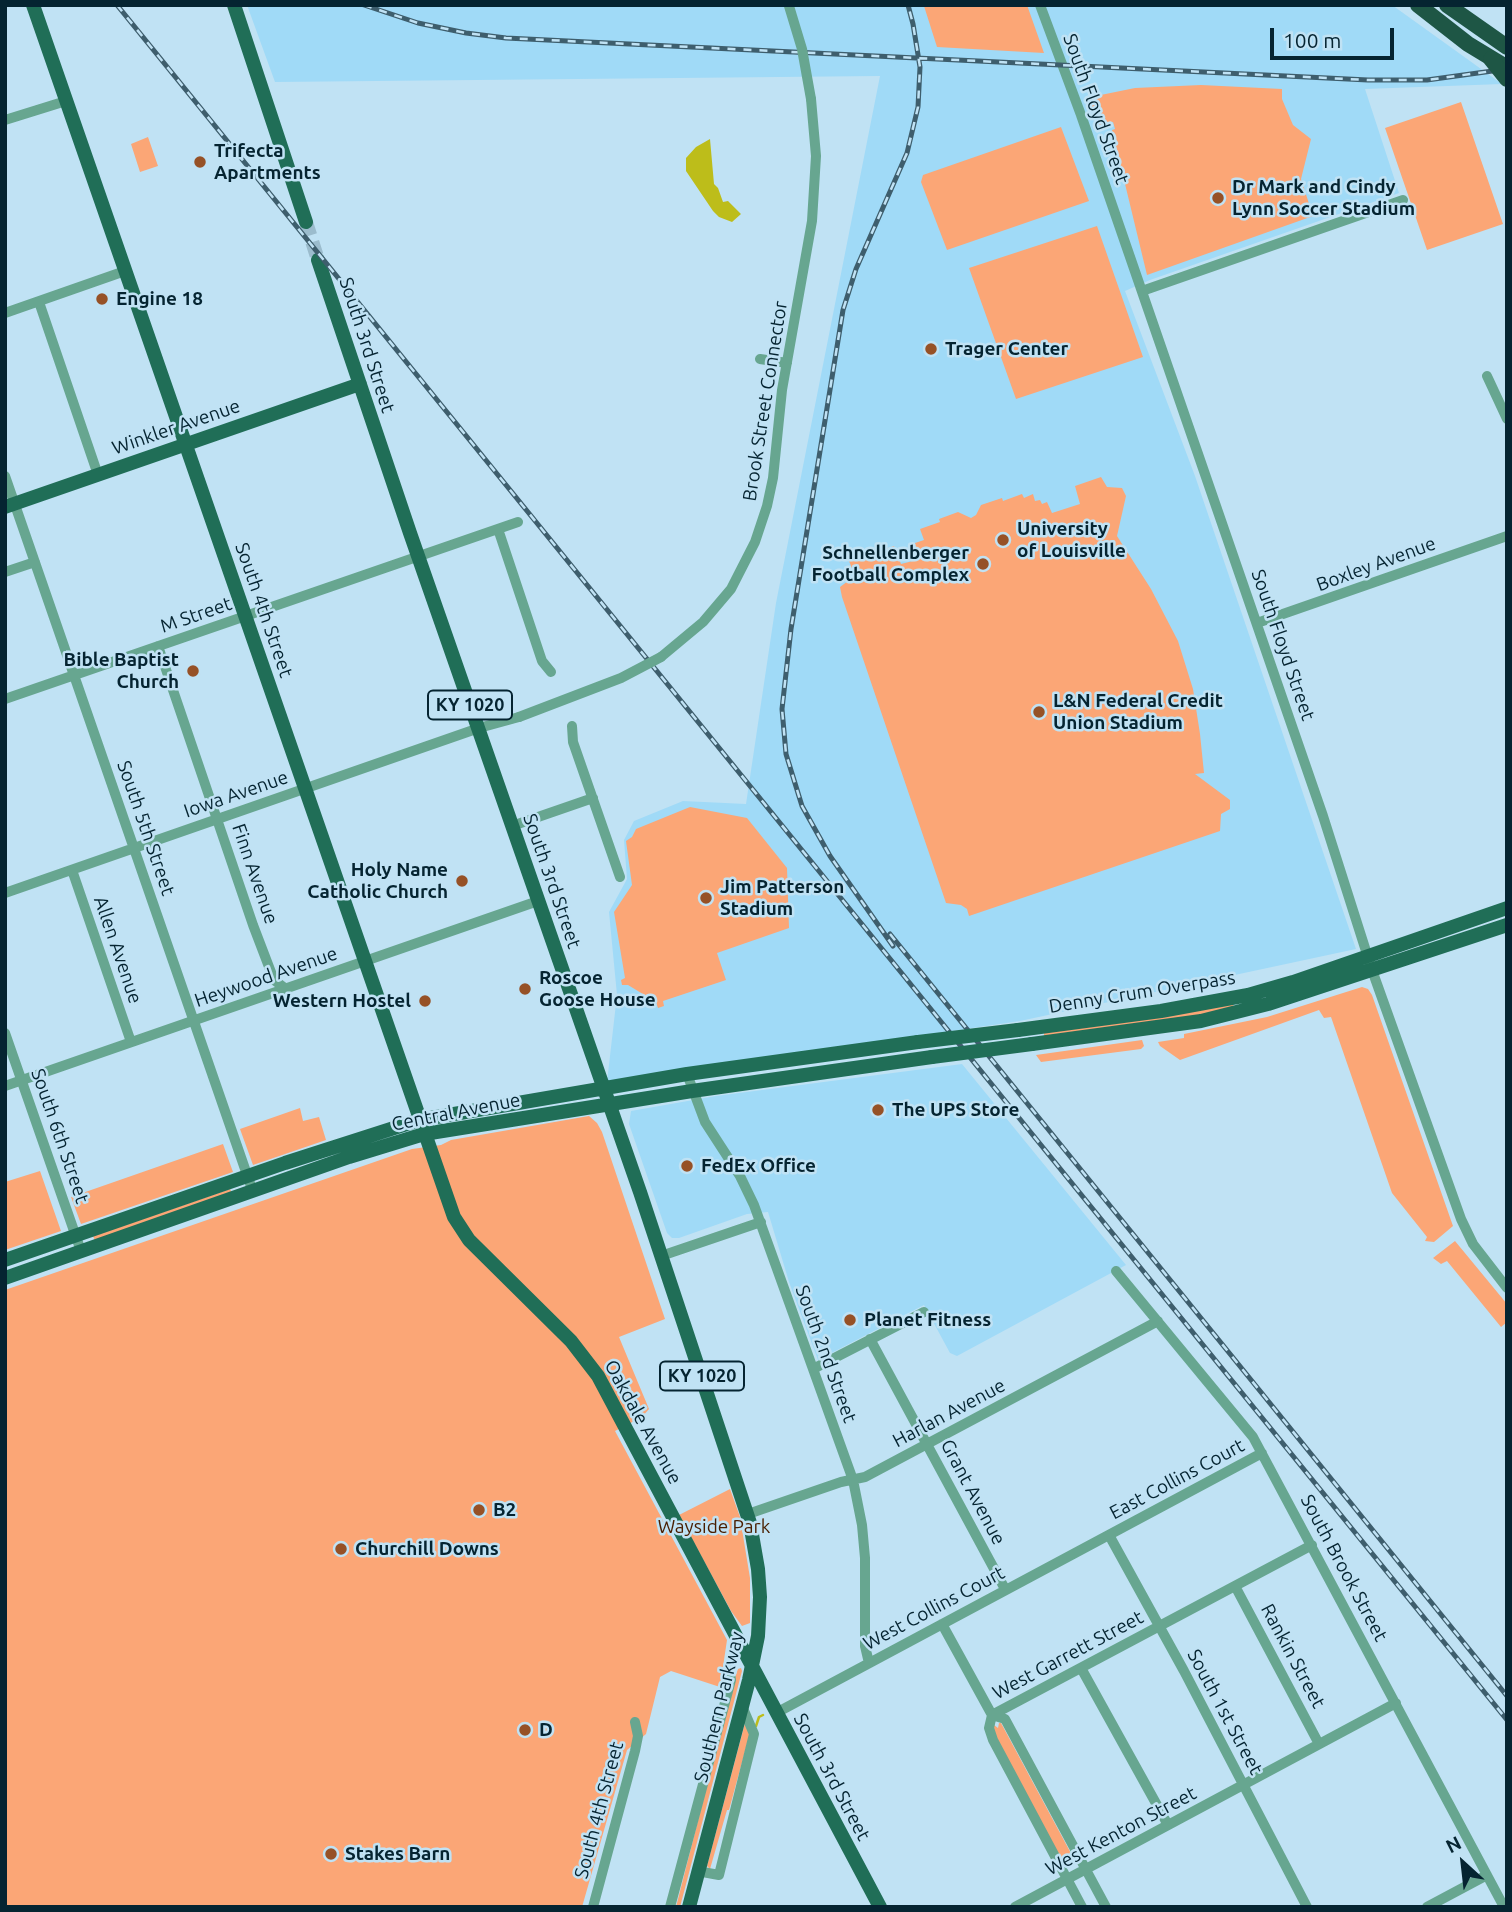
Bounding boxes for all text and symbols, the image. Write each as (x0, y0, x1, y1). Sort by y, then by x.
scale bar (1274, 14, 1398, 58)
text: 100 m (1283, 28, 1341, 52)
street label: South Floyd Street (1058, 31, 1134, 187)
place label: Trifecta Apartments (214, 140, 321, 184)
marker: Trifecta Apartments (192, 154, 208, 170)
place label: Dr Mark and Cindy Lynn Soccer Stadium (1232, 176, 1415, 220)
marker: Dr Mark and Cindy Lynn Soccer Stadium (1210, 190, 1226, 206)
street label: South 3rd Street (334, 274, 400, 416)
place label: Engine 18 (116, 288, 203, 310)
marker: Engine 18 (94, 291, 110, 307)
street label: Brook Street Connector (738, 299, 792, 503)
place label: Trager Center (945, 338, 1068, 360)
marker: Trager Center (923, 341, 939, 357)
street label: Winkler Avenue (109, 394, 243, 460)
place label: University of Louisville (1017, 518, 1126, 562)
marker: University of Louisville (995, 532, 1011, 548)
street label: Boxley Avenue (1313, 532, 1439, 596)
street label: South 4th Street (230, 540, 298, 680)
place label: Schnellenberger Football Complex (812, 542, 969, 586)
marker: Schnellenberger Football Complex (975, 556, 991, 572)
street label: South Floyd Street (1246, 566, 1320, 724)
street label: M Street (157, 592, 235, 638)
place label: Bible Baptist Church (64, 649, 179, 693)
marker: Bible Baptist Church (185, 663, 201, 679)
road number: KY 1020 (428, 690, 512, 720)
place label: L&N Federal Credit Union Stadium (1053, 690, 1223, 734)
marker: L&N Federal Credit Union Stadium (1031, 704, 1047, 720)
street label: South 5th Street (112, 758, 180, 898)
street label: Iowa Avenue (181, 766, 291, 822)
street label: South 3rd Street (518, 811, 586, 951)
street label: Finn Avenue (227, 821, 283, 927)
place label: Holy Name Catholic Church (307, 859, 448, 903)
marker: Holy Name Catholic Church (454, 873, 470, 889)
place label: Jim Patterson Stadium (720, 876, 844, 920)
marker: Jim Patterson Stadium (698, 890, 714, 906)
street label: Allen Avenue (89, 893, 147, 1007)
street label: Heywood Avenue (192, 942, 340, 1012)
street label: Denny Crum Overpass (1047, 966, 1237, 1018)
place label: Roscoe Goose House (539, 967, 656, 1011)
marker: Roscoe Goose House (517, 981, 533, 997)
place label: Western Hostel (273, 990, 411, 1012)
marker: Western Hostel (417, 993, 433, 1009)
street label: South 6th Street (26, 1066, 94, 1206)
street label: Central Avenue (390, 1088, 522, 1136)
place label: The UPS Store (892, 1099, 1019, 1121)
marker: The UPS Store (870, 1102, 886, 1118)
place label: FedEx Office (701, 1155, 816, 1177)
marker: FedEx Office (679, 1158, 695, 1174)
street label: South 2nd Street (791, 1282, 861, 1426)
place label: Planet Fitness (864, 1309, 991, 1331)
marker: Planet Fitness (842, 1312, 858, 1328)
street label: Oakdale Avenue (599, 1356, 687, 1488)
road number: KY 1020 (660, 1362, 744, 1391)
street label: Harlan Avenue (889, 1374, 1009, 1452)
street label: East Collins Court (1106, 1434, 1248, 1524)
street label: Grant Avenue (936, 1435, 1010, 1549)
street label: South Brook Street (1296, 1491, 1392, 1645)
place label: B2 (493, 1499, 516, 1521)
marker: B2 (471, 1502, 487, 1518)
park label: Wayside Park (658, 1516, 770, 1538)
place label: Churchill Downs (355, 1538, 499, 1560)
marker: Churchill Downs (333, 1541, 349, 1557)
street label: West Collins Court (859, 1561, 1009, 1655)
street label: Rankin Street (1256, 1600, 1330, 1712)
street label: West Garrett Street (989, 1606, 1147, 1704)
street label: Southern Parkway (689, 1629, 749, 1785)
street label: South 1st Street (1182, 1646, 1268, 1778)
street label: South 3rd Street (789, 1709, 875, 1845)
place label: D (539, 1719, 553, 1741)
marker: D (517, 1722, 533, 1738)
street label: South 4th Street (570, 1739, 628, 1881)
street label: West Kenton Street (1042, 1782, 1200, 1880)
north arrow (1428, 1828, 1498, 1898)
text: N (1442, 1831, 1465, 1857)
place label: Stakes Barn (345, 1843, 450, 1865)
marker: Stakes Barn (323, 1846, 339, 1862)

